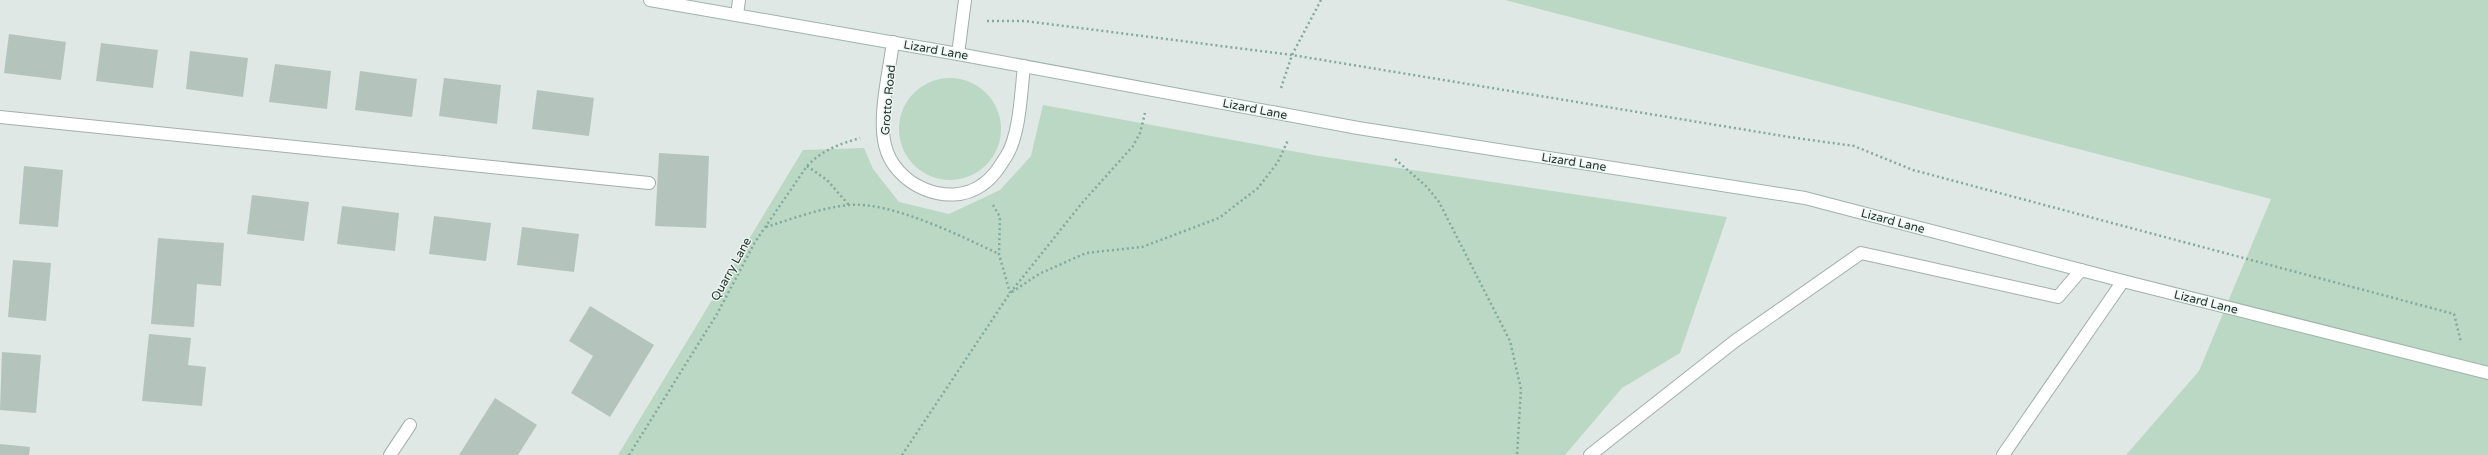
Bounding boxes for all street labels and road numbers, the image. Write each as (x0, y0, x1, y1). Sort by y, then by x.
street label: Lizard Lane (903, 37, 970, 63)
street label: Grotto Road (878, 64, 898, 136)
street label: Lizard Lane (1222, 96, 1289, 122)
street label: Lizard Lane (1541, 150, 1608, 174)
street label: Lizard Lane (1860, 206, 1927, 236)
street label: Quarry Lane (708, 235, 754, 303)
street label: Lizard Lane (2173, 287, 2240, 317)

